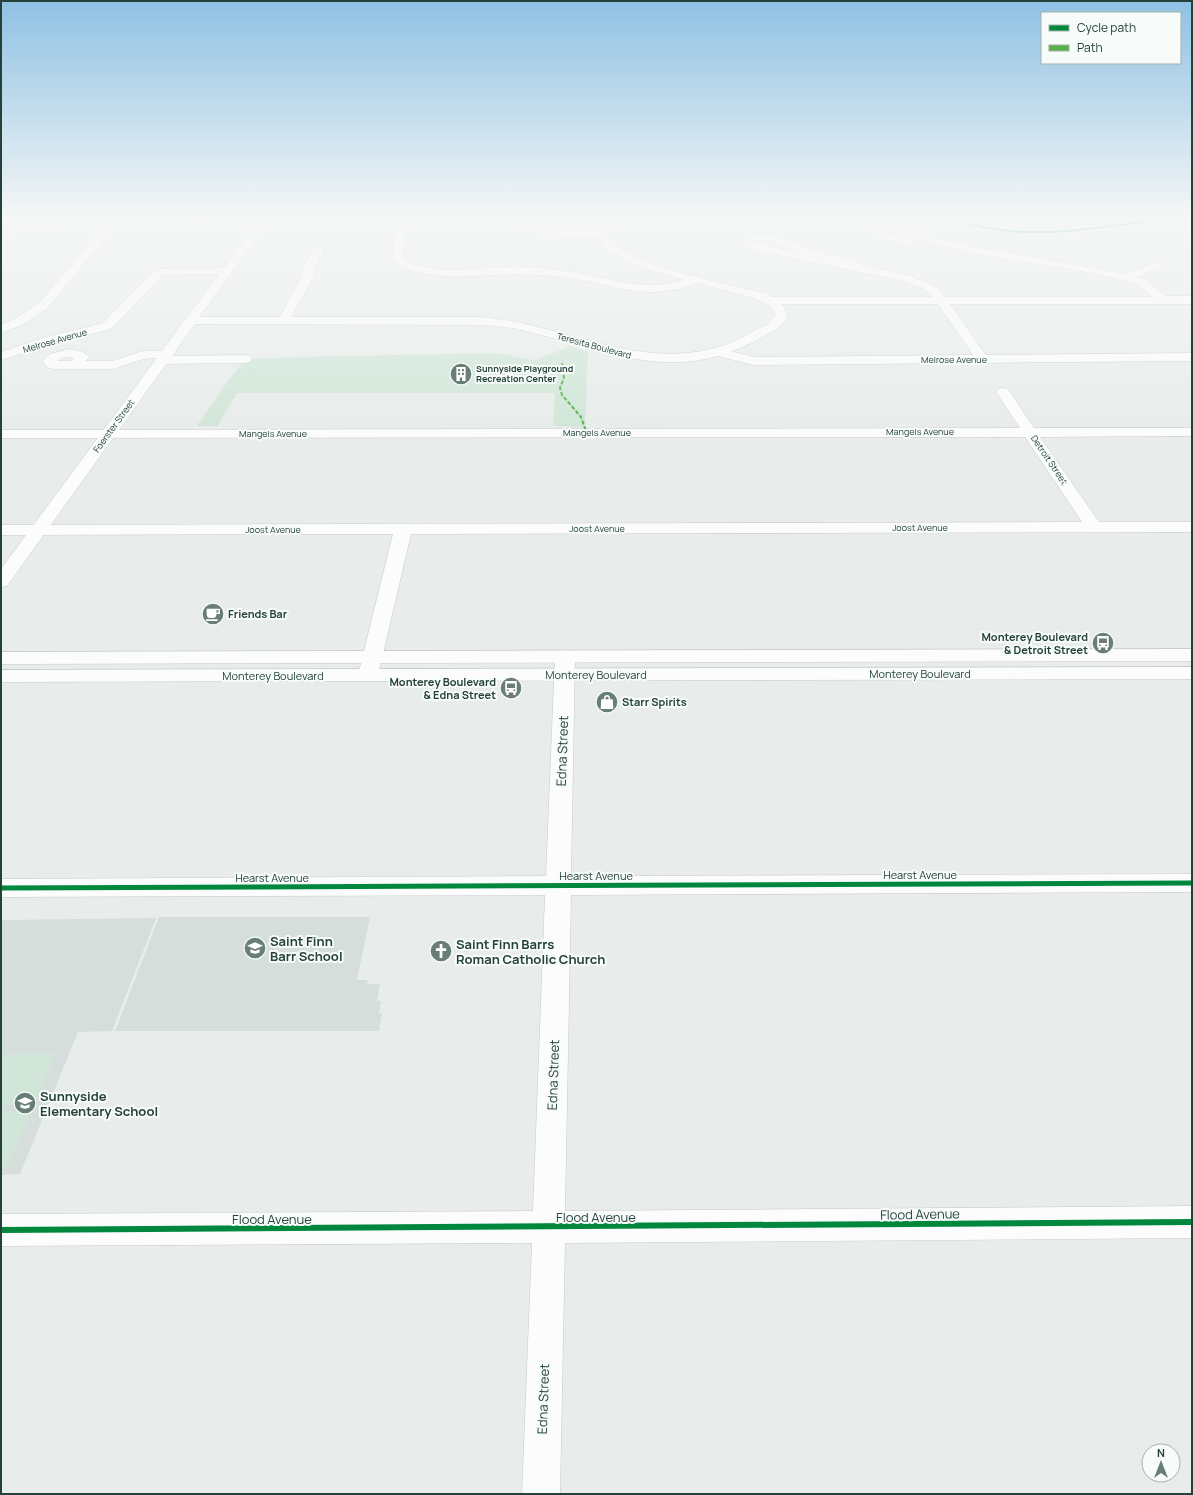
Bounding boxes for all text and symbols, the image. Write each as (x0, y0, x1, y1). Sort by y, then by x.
legend (1041, 12, 1181, 64)
text: Cycle path (1077, 19, 1136, 36)
text: Path (1077, 39, 1103, 56)
street label: Melrose Avenue (21, 325, 88, 356)
street label: Teresita Boulevard (555, 329, 633, 362)
street label: Melrose Avenue (921, 353, 987, 366)
building icon: Sunnyside Playground Recreation Center (448, 361, 474, 387)
place label: Sunnyside Playground Recreation Center (476, 362, 573, 385)
street label: Foerster Street (90, 396, 138, 455)
street label: Mangels Avenue (886, 425, 954, 438)
street label: Mangels Avenue (563, 426, 631, 439)
street label: Mangels Avenue (239, 427, 307, 440)
street label: Detroit Street (1028, 432, 1071, 487)
street label: Joost Avenue (892, 521, 948, 534)
street label: Joost Avenue (569, 522, 625, 535)
street label: Joost Avenue (245, 523, 301, 536)
cafe icon: Friends Bar (200, 601, 226, 627)
place label: Friends Bar (228, 606, 288, 621)
place label: Monterey Boulevard & Detroit Street (981, 629, 1088, 657)
bus stop icon: Monterey Boulevard & Detroit Street (1090, 630, 1116, 656)
street label: Monterey Boulevard (869, 666, 971, 681)
street label: Monterey Boulevard (545, 667, 647, 682)
street label: Monterey Boulevard (222, 668, 324, 683)
place label: Monterey Boulevard & Edna Street (389, 674, 496, 702)
bus stop icon: Monterey Boulevard & Edna Street (498, 675, 524, 701)
shop icon: Starr Spirits (594, 689, 620, 715)
place label: Starr Spirits (622, 694, 687, 709)
street label: Edna Street (552, 715, 572, 787)
street label: Hearst Avenue (883, 867, 957, 882)
street label: Hearst Avenue (559, 868, 633, 883)
street label: Hearst Avenue (235, 870, 309, 885)
place label: Saint Finn Barr School (270, 932, 343, 965)
school or university icon: Saint Finn Barr School (242, 935, 268, 961)
place label: Saint Finn Barrs Roman Catholic Church (456, 935, 605, 968)
church icon: Saint Finn Barrs Roman Catholic Church (428, 938, 454, 964)
street label: Edna Street (543, 1039, 563, 1111)
place label: Sunnyside Elementary School (40, 1087, 158, 1120)
school or university icon: Sunnyside Elementary School (12, 1090, 38, 1116)
street label: Flood Avenue (880, 1204, 960, 1224)
street label: Flood Avenue (556, 1208, 636, 1226)
street label: Flood Avenue (232, 1210, 312, 1228)
street label: Edna Street (533, 1363, 553, 1435)
north arrow (1141, 1443, 1181, 1483)
text: N (1157, 1445, 1165, 1460)

